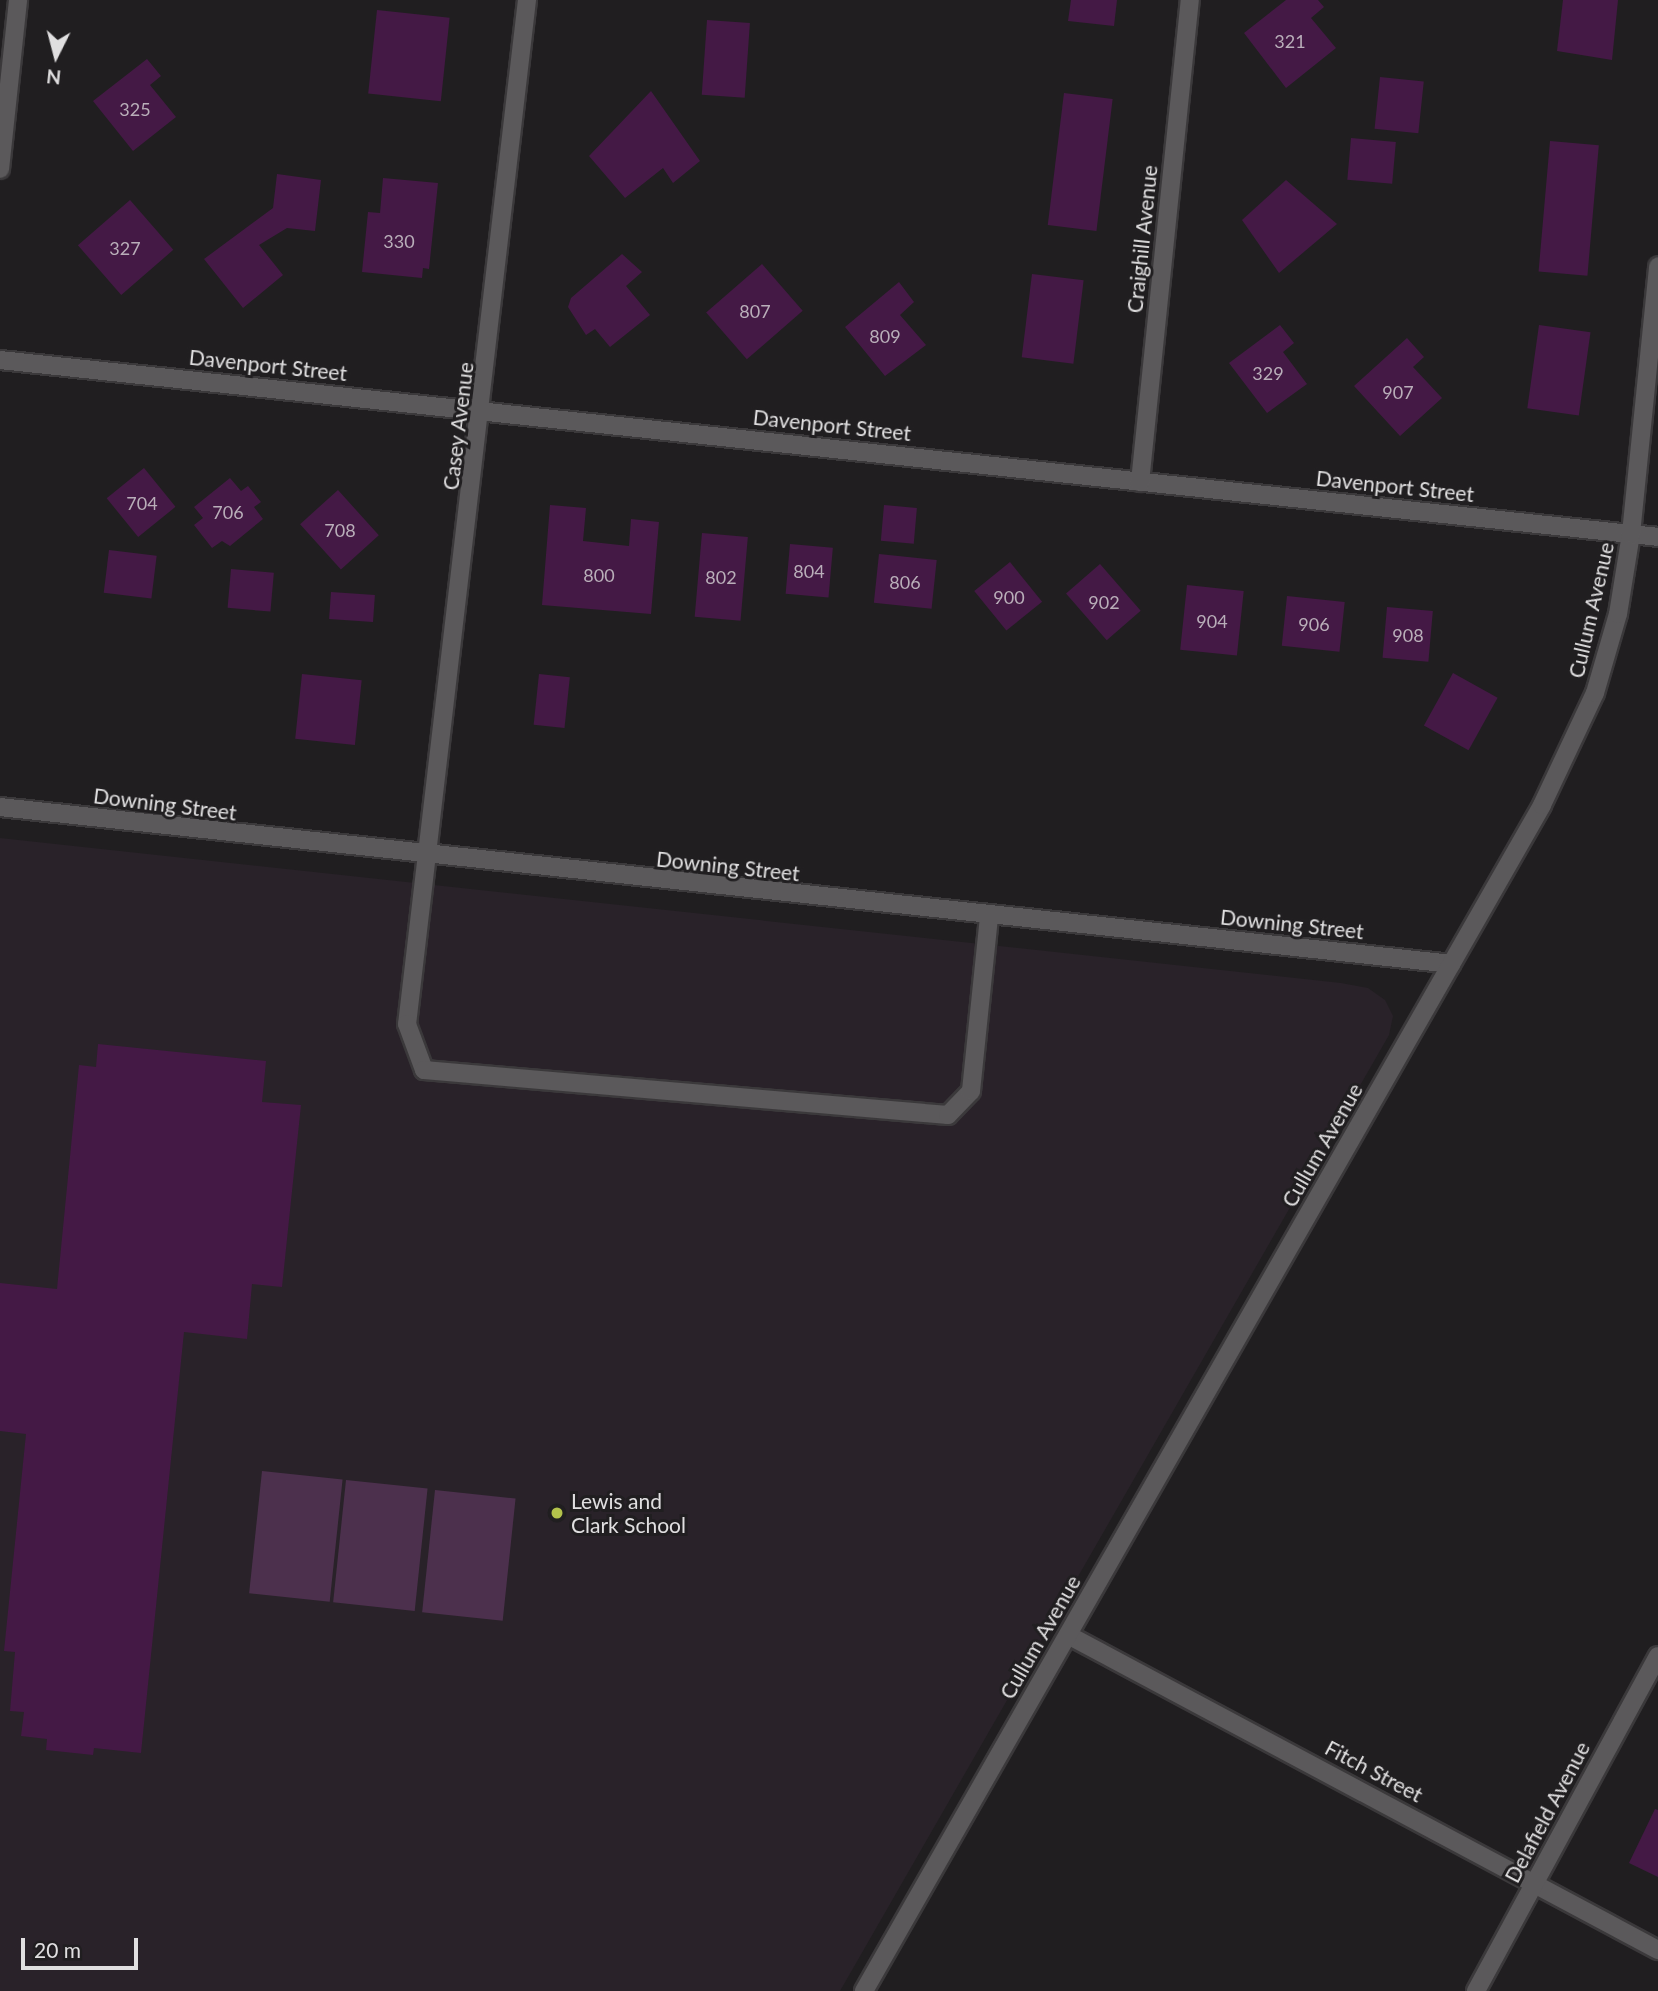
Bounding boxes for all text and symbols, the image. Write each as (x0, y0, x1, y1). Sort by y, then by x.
north arrow (21, 21, 91, 91)
house number: 321 (1274, 30, 1306, 52)
text: N (45, 65, 62, 90)
house number: 325 (119, 98, 151, 120)
street label: Craighill Avenue (1122, 163, 1162, 315)
house number: 330 (383, 230, 415, 252)
house number: 327 (109, 237, 141, 259)
house number: 807 (739, 300, 771, 322)
house number: 809 (869, 325, 901, 347)
street label: Davenport Street (188, 344, 348, 386)
street label: Casey Avenue (438, 360, 478, 492)
house number: 329 (1252, 362, 1284, 384)
house number: 907 (1382, 381, 1414, 403)
street label: Davenport Street (752, 404, 912, 446)
street label: Davenport Street (1315, 465, 1475, 507)
house number: 704 (126, 492, 158, 514)
house number: 706 (212, 501, 244, 523)
house number: 708 (324, 519, 356, 541)
street label: Cullum Avenue (1563, 539, 1619, 681)
house number: 804 (793, 560, 825, 582)
house number: 800 (583, 564, 615, 586)
house number: 802 (705, 566, 737, 588)
house number: 806 (889, 571, 921, 593)
house number: 900 (993, 586, 1025, 608)
house number: 902 (1088, 591, 1120, 613)
house number: 904 (1196, 610, 1228, 632)
house number: 906 (1298, 613, 1330, 635)
house number: 908 (1392, 624, 1424, 646)
street label: Downing Street (92, 783, 238, 825)
street label: Downing Street (655, 846, 801, 886)
street label: Downing Street (1219, 904, 1365, 944)
street label: Cullum Avenue (1276, 1078, 1368, 1212)
place label: Lewis and Clark School (571, 1488, 686, 1538)
marker: Lewis and Clark School (549, 1505, 565, 1521)
street label: Cullum Avenue (994, 1570, 1086, 1704)
street label: Fitch Street (1321, 1735, 1427, 1807)
street label: Delafield Avenue (1499, 1737, 1595, 1887)
scale bar (24, 1924, 142, 1968)
text: 20 m (34, 1937, 81, 1962)

